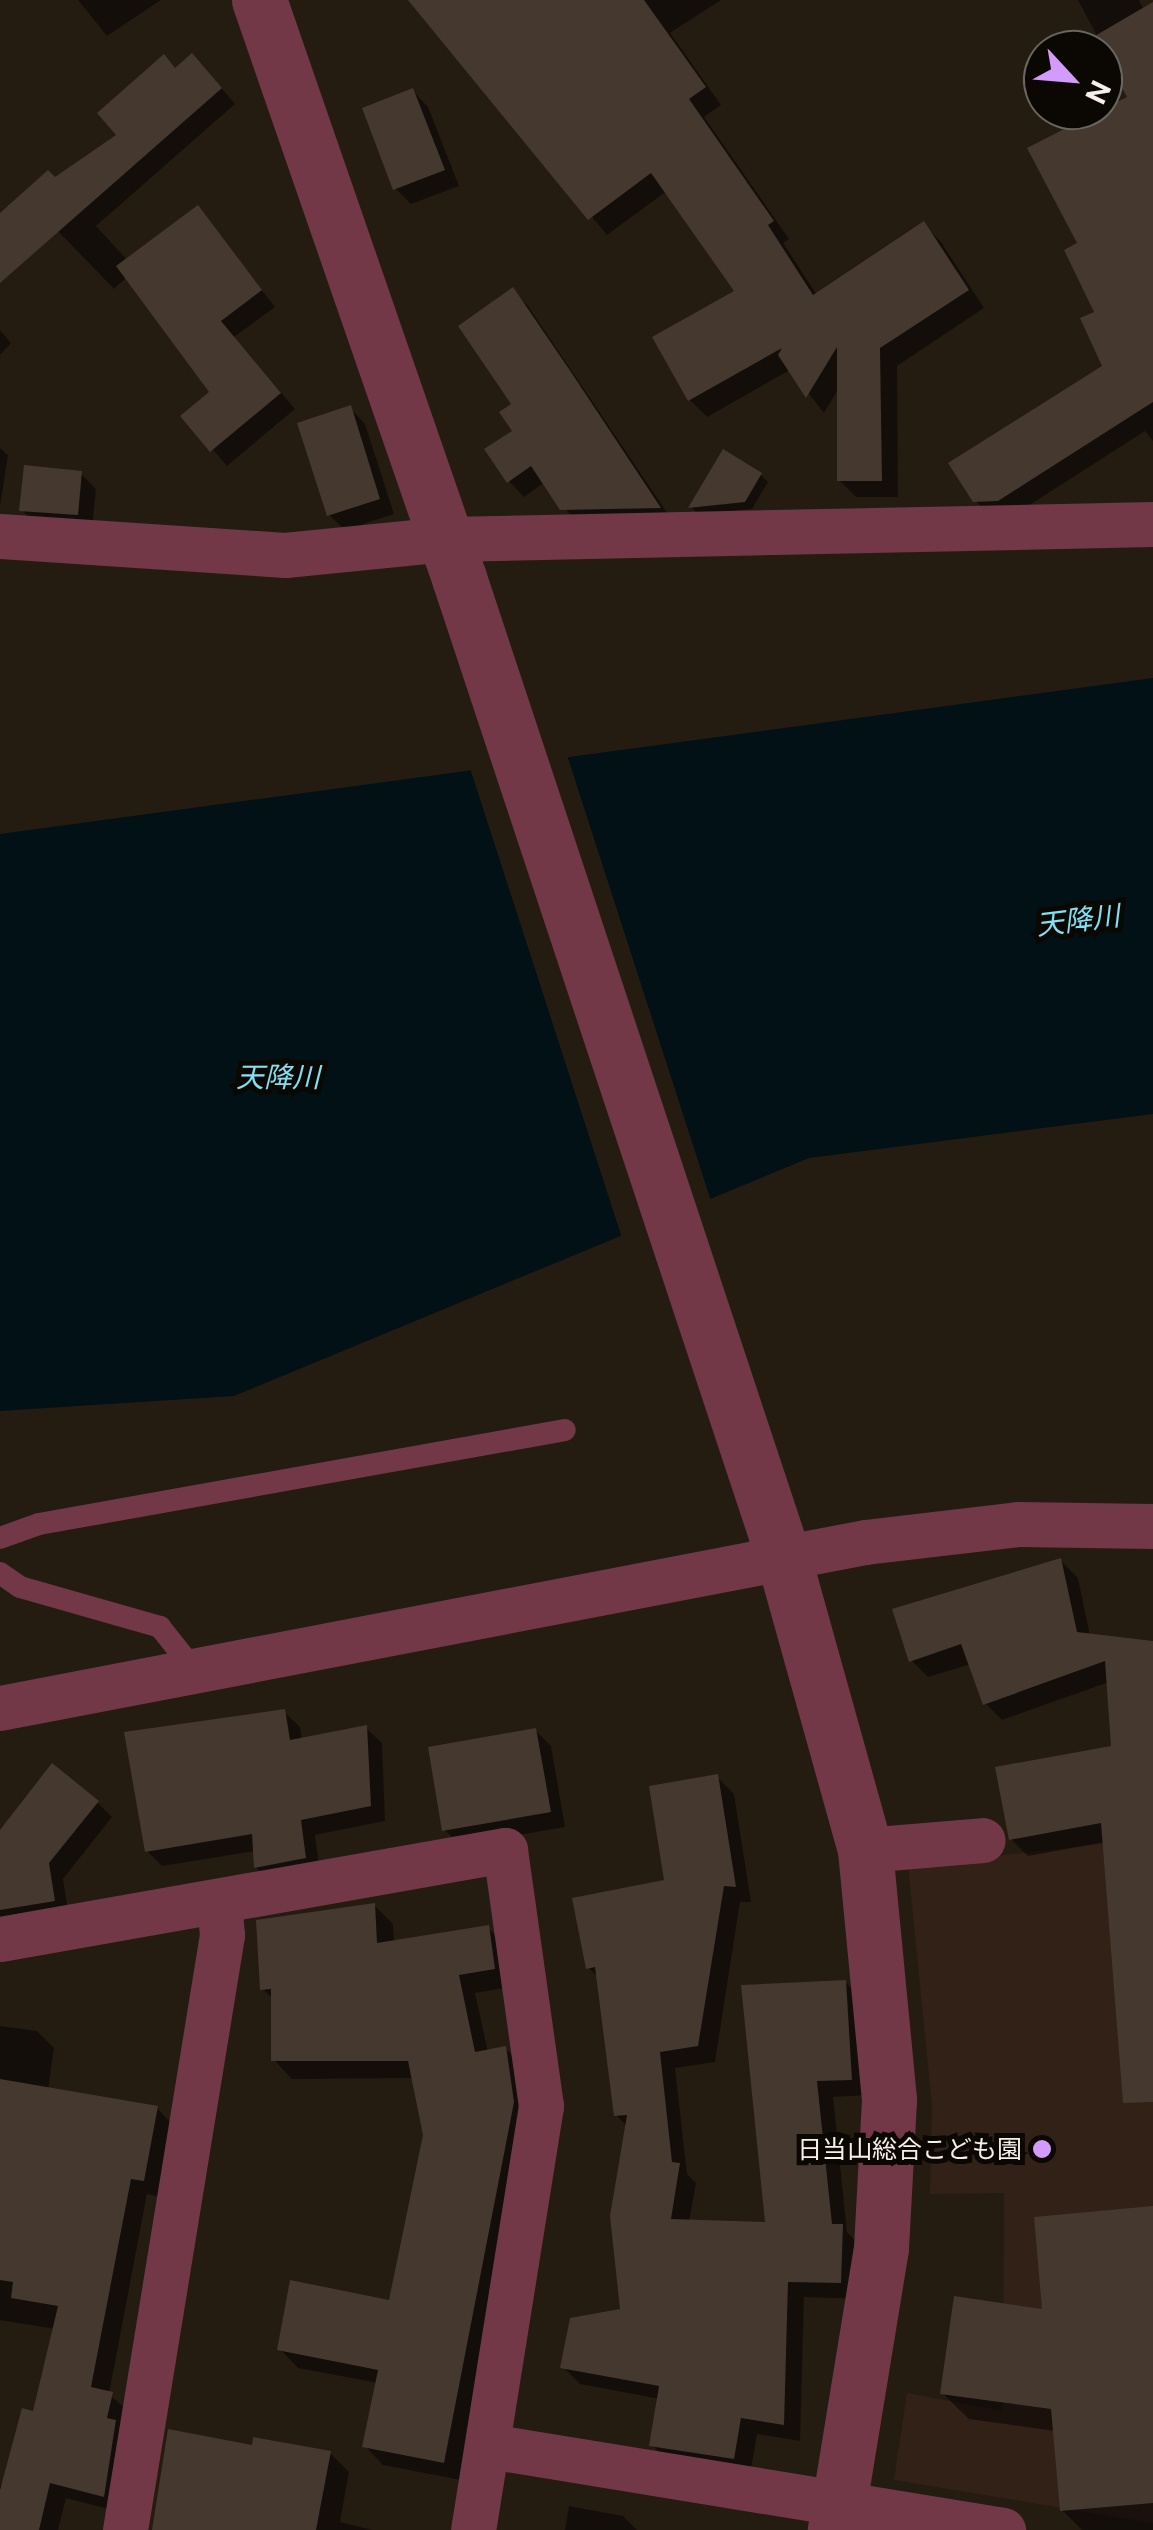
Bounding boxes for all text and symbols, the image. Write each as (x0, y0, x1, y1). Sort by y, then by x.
north arrow (1023, 30, 1123, 130)
text: N (1079, 75, 1118, 110)
water label: 天降川 (1034, 898, 1122, 942)
water label: 天降川 (236, 1060, 320, 1094)
place label: 日当山総合こども園 (797, 2134, 1022, 2164)
marker: 日当山総合こども園 (1031, 2138, 1053, 2160)

